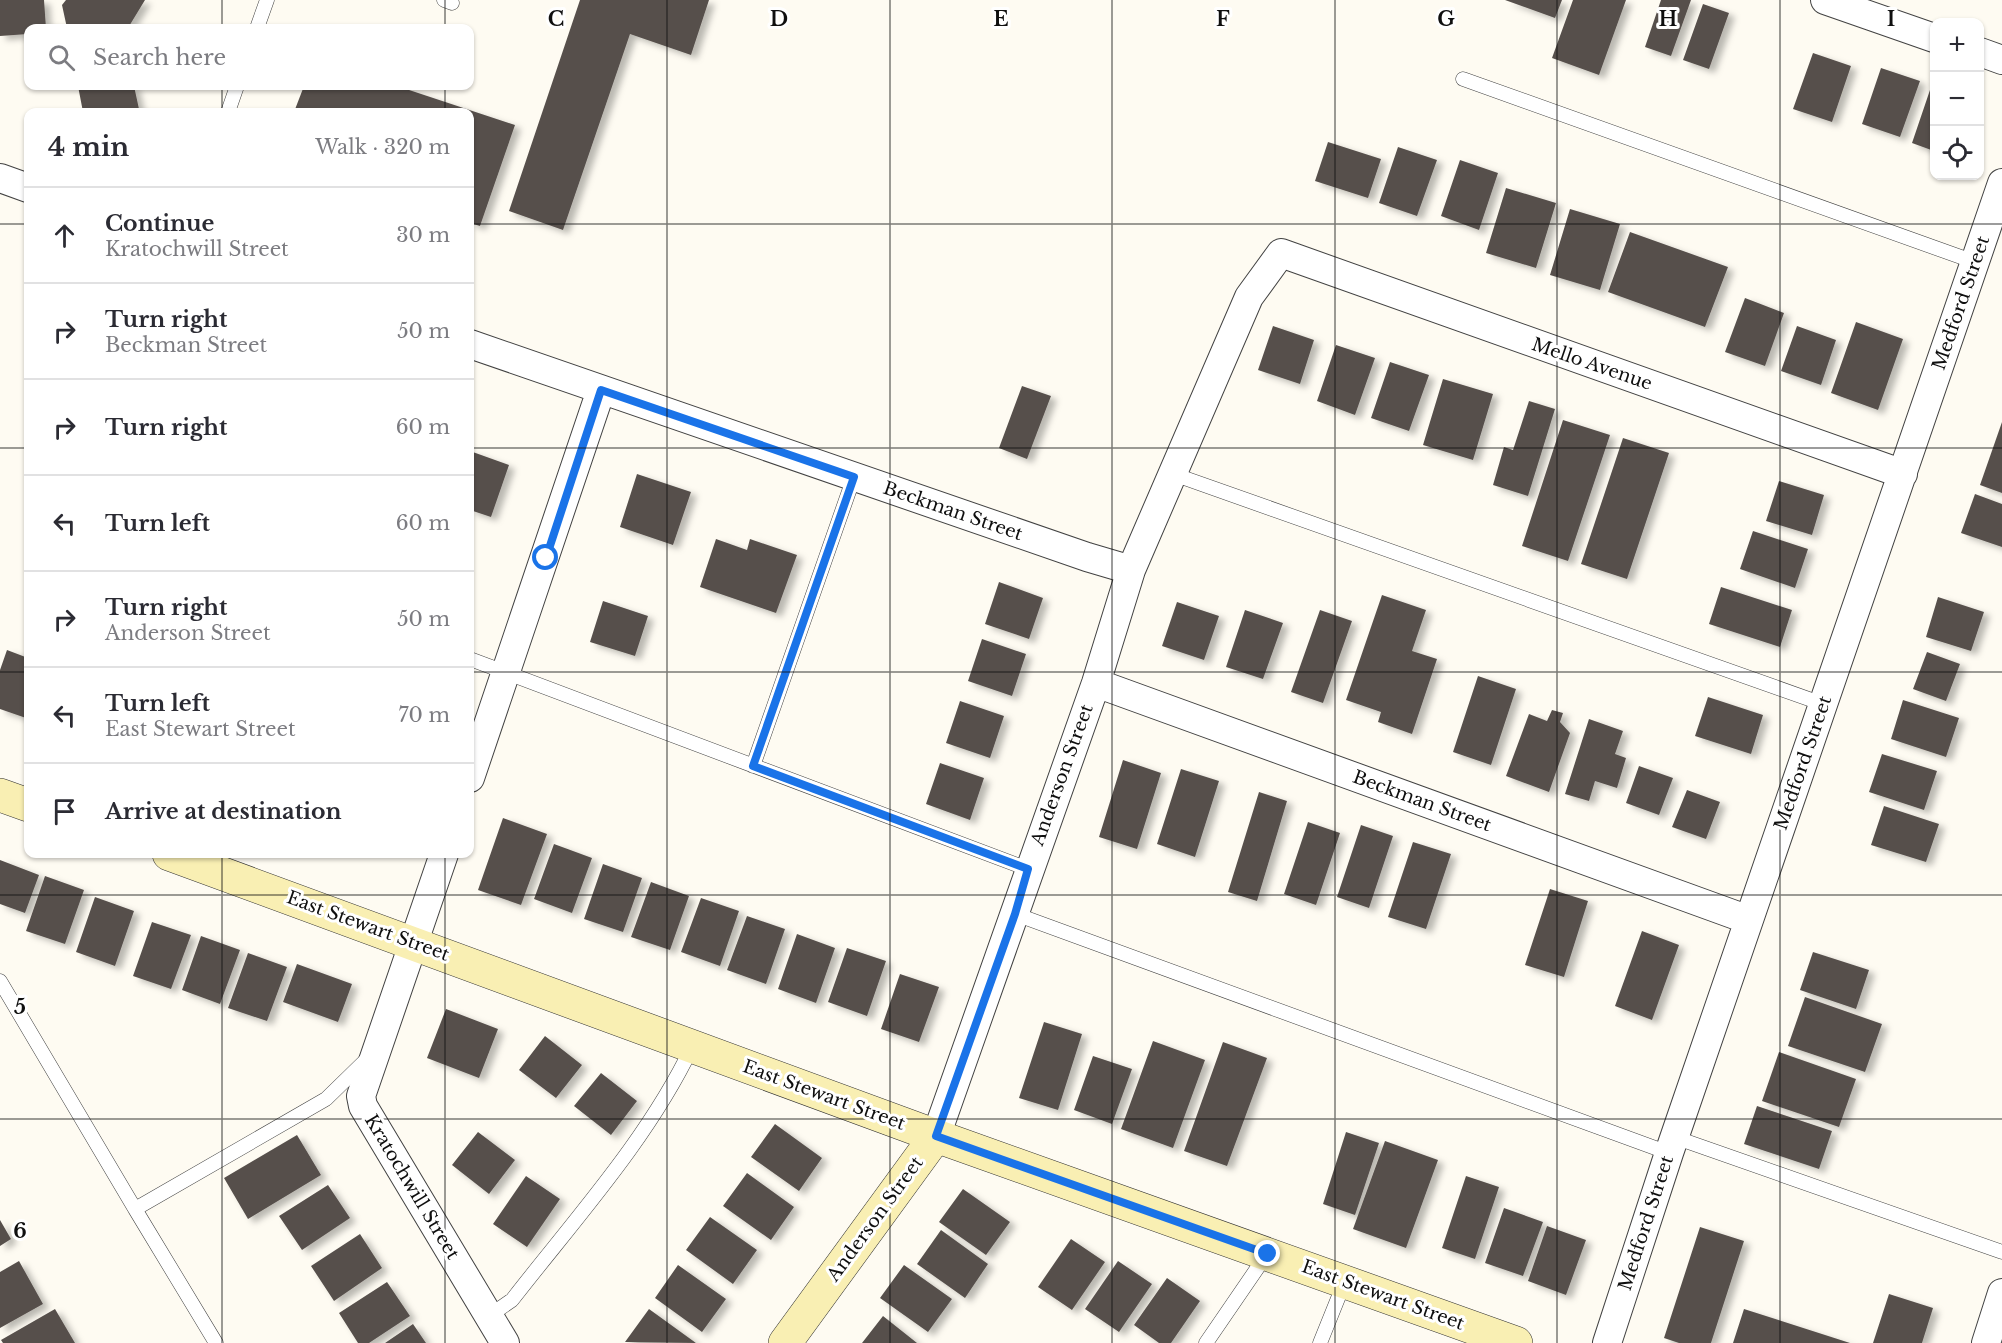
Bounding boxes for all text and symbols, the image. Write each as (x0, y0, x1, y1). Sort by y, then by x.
text: C (548, 7, 564, 31)
text: D (770, 7, 788, 31)
text: E (993, 7, 1009, 31)
text: F (1216, 7, 1230, 31)
text: G (1437, 7, 1455, 31)
text: H (1659, 7, 1678, 31)
text: I (1887, 7, 1895, 31)
map controls (1930, 18, 1984, 180)
button: + (1930, 18, 1984, 72)
search box (24, 24, 474, 90)
icon: search (45, 41, 78, 74)
text: Search here (93, 44, 226, 71)
button: − (1930, 72, 1984, 126)
button: locate (1930, 126, 1984, 180)
text: 4 min (48, 131, 129, 163)
text: Walk · 320 m (315, 135, 450, 159)
text: Continue (105, 210, 214, 237)
icon: ahead (48, 219, 81, 252)
text: 30 m (396, 223, 450, 247)
street label: Medford Street (1928, 233, 1994, 373)
text: Kratochwill Street (105, 237, 289, 261)
text: Turn right (105, 306, 227, 333)
icon: right (48, 315, 81, 348)
text: 50 m (397, 319, 450, 343)
text: Beckman Street (105, 333, 267, 357)
street label: Mello Avenue (1529, 333, 1655, 395)
icon: right (48, 411, 81, 444)
text: Turn right (105, 414, 227, 441)
text: 60 m (396, 415, 450, 439)
street label: Beckman Street (880, 477, 1026, 545)
icon: left (48, 507, 81, 540)
text: Turn left (105, 510, 210, 537)
text: 60 m (396, 511, 450, 535)
route start (532, 544, 558, 570)
text: Turn right (105, 594, 227, 621)
icon: right (48, 603, 81, 636)
text: 50 m (397, 607, 450, 631)
text: Anderson Street (105, 621, 271, 645)
text: Turn left (105, 690, 210, 717)
street label: Medford Street (1770, 693, 1836, 833)
icon: left (48, 699, 81, 732)
street label: Anderson Street (1026, 701, 1098, 850)
text: 70 m (398, 703, 450, 727)
text: East Stewart Street (105, 717, 295, 741)
street label: Beckman Street (1350, 766, 1494, 836)
icon: arrive (48, 795, 81, 828)
text: Arrive at destination (105, 798, 342, 825)
street label: East Stewart Street (284, 886, 452, 966)
text: 5 (14, 995, 26, 1019)
street label: East Stewart Street (740, 1055, 908, 1135)
street label: Kratochwill Street (360, 1110, 464, 1264)
street label: Anderson Street (822, 1152, 928, 1287)
street label: Medford Street (1614, 1153, 1678, 1293)
text: 6 (13, 1219, 27, 1243)
route end (1254, 1240, 1280, 1266)
street label: East Stewart Street (1299, 1255, 1467, 1335)

